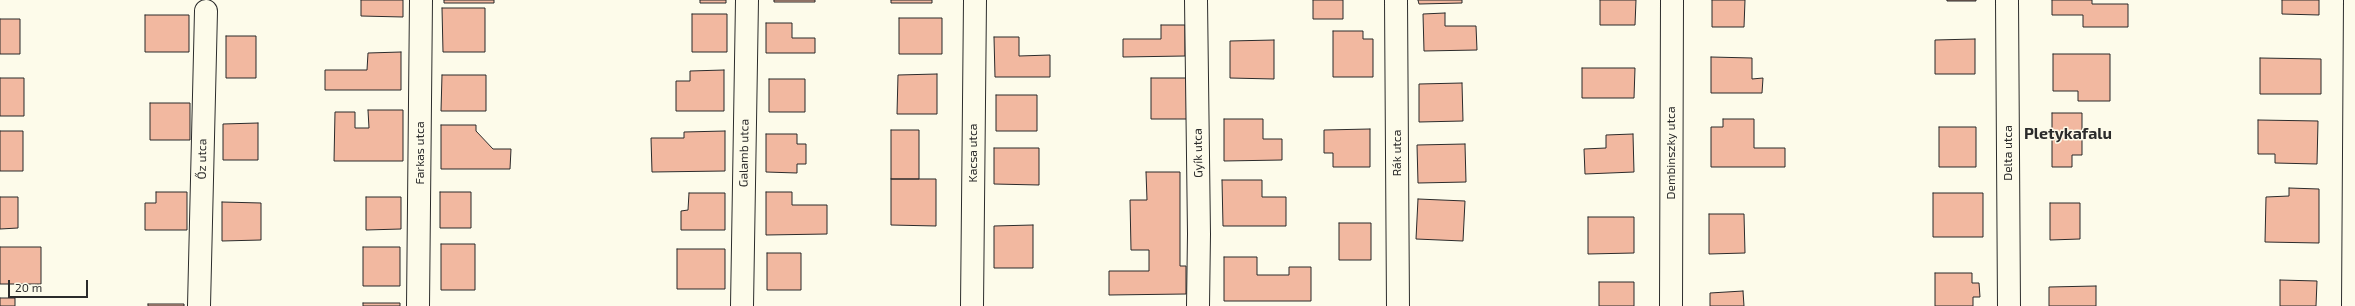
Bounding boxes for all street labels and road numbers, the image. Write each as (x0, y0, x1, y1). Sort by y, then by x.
street label: Dembinszky utca (1664, 107, 1678, 199)
street label: Galamb utca (736, 119, 752, 187)
street label: Farkas utca (413, 122, 427, 184)
street label: Kacsa utca (966, 124, 980, 182)
street label: Delta utca (2001, 125, 2015, 181)
street label: Gyík utca (1190, 128, 1206, 178)
street label: Rák utca (1390, 130, 1404, 176)
street label: Őz utca (194, 139, 210, 179)

